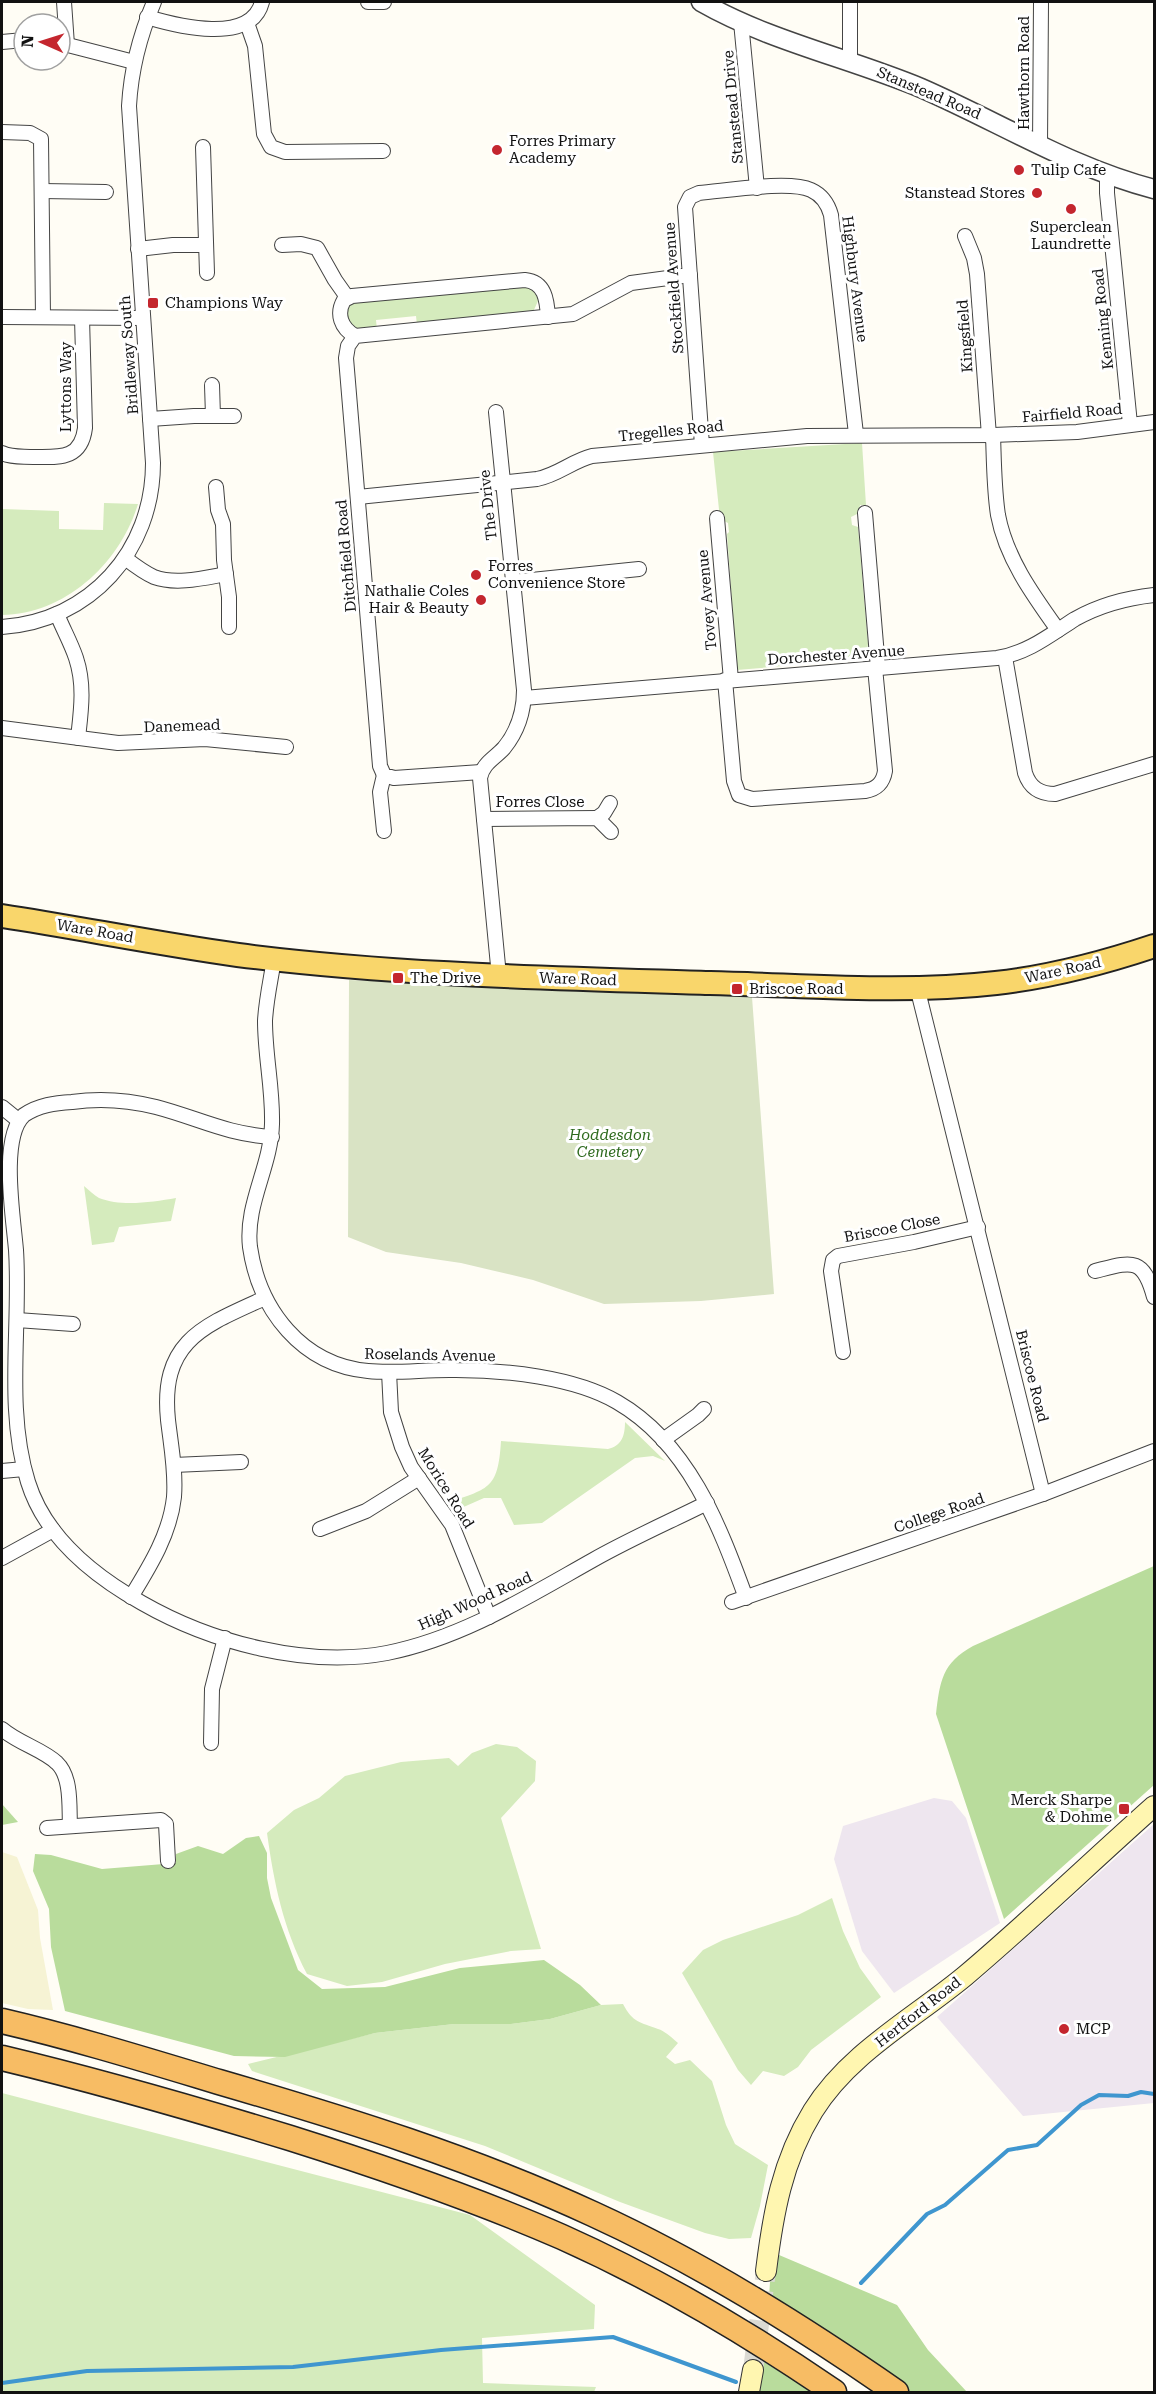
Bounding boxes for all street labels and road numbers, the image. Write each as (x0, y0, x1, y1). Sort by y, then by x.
street label: Hawthorn Road (1015, 16, 1033, 130)
street label: Stanstead Drive (719, 49, 747, 165)
street label: Stanstead Road (874, 63, 984, 123)
street label: Highbury Avenue (838, 215, 872, 343)
street label: Stockfield Avenue (660, 222, 688, 354)
street label: Kenning Road (1089, 267, 1117, 371)
street label: Bridleway South (116, 295, 142, 415)
street label: Kingsfield (953, 298, 977, 373)
street label: Lyttons Way (57, 342, 75, 432)
street label: Fairfield Road (1021, 400, 1123, 426)
street label: Tregelles Road (618, 416, 725, 445)
street label: The Drive (475, 469, 501, 541)
street label: Ditchfield Road (332, 499, 360, 613)
street label: Tovey Avenue (694, 549, 720, 651)
street label: Dorchester Avenue (767, 641, 905, 669)
street label: Danemead (143, 716, 221, 736)
street label: Forres Close (496, 793, 584, 811)
street label: Ware Road (55, 915, 135, 947)
street label: Ware Road (1023, 953, 1103, 987)
street label: Ware Road (539, 969, 617, 989)
street label: Briscoe Close (842, 1210, 942, 1246)
street label: Briscoe Road (1012, 1328, 1052, 1424)
street label: Roselands Avenue (364, 1345, 496, 1365)
street label: Morice Road (414, 1444, 478, 1532)
street label: College Road (891, 1489, 987, 1537)
street label: High Wood Road (415, 1568, 535, 1634)
street label: Hertford Road (872, 1973, 965, 2051)

